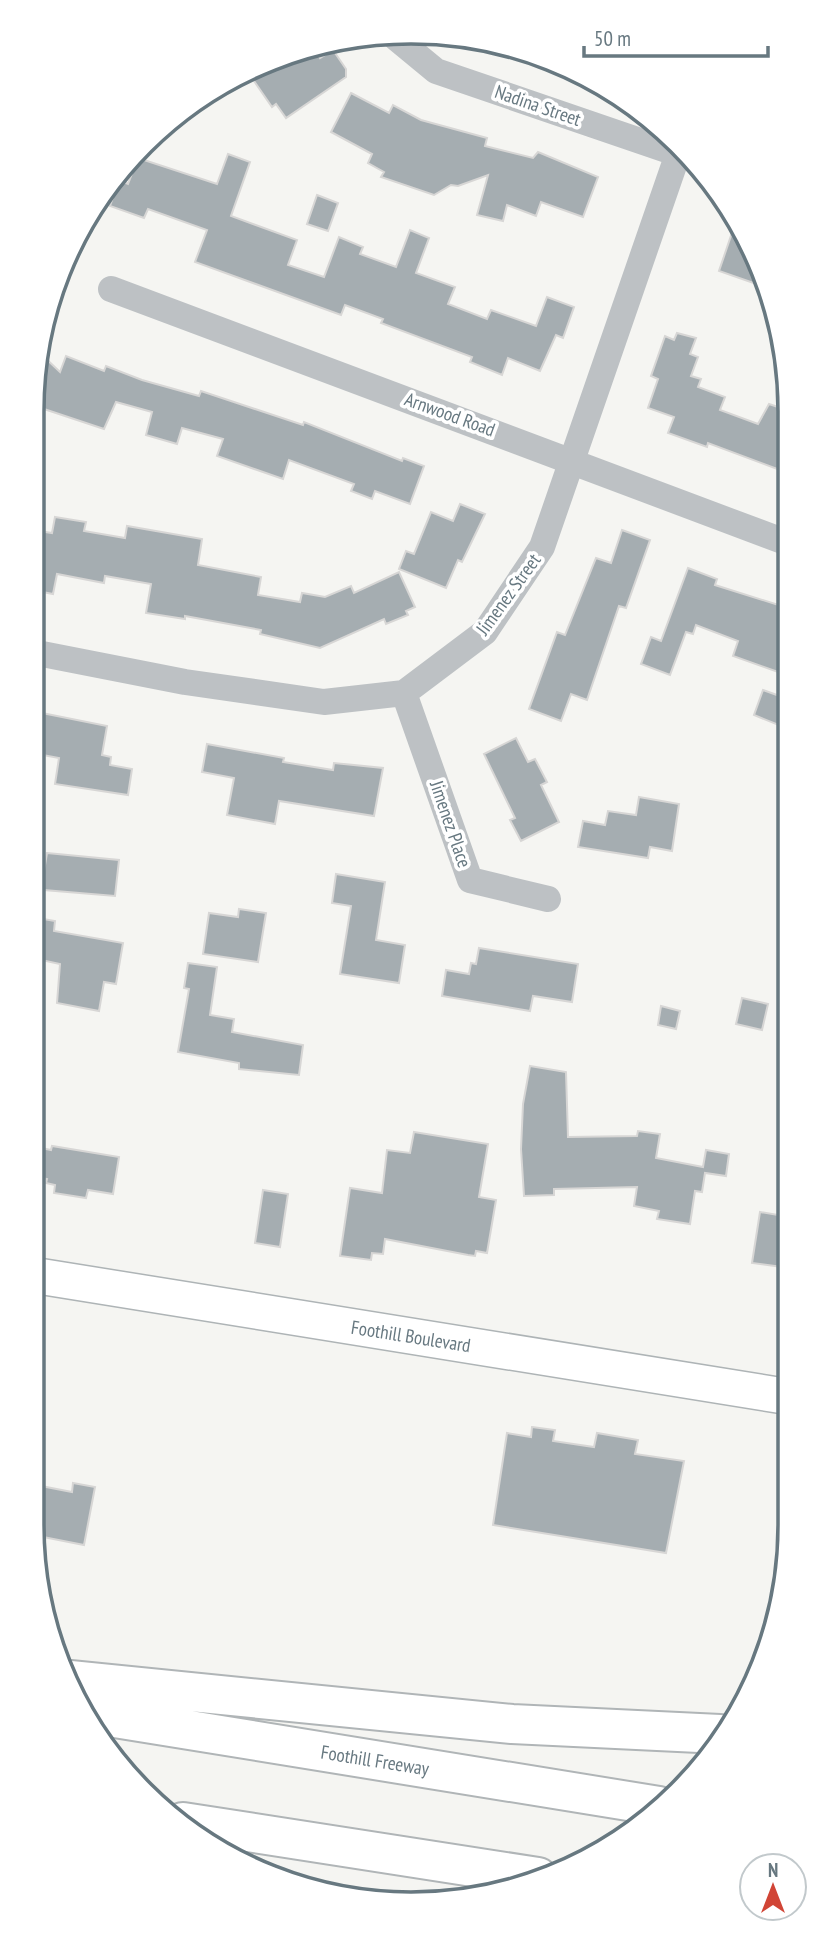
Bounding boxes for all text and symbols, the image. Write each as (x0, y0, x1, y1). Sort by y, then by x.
scale bar (584, 14, 768, 58)
text: 50 m (594, 25, 631, 52)
street label: Nadina Street (492, 79, 585, 131)
street label: Arnwood Road (401, 387, 499, 441)
street label: Jimenez Street (470, 548, 546, 640)
street label: Jimenez Place (425, 776, 477, 871)
street label: Foothill Boulevard (350, 1315, 472, 1357)
street label: Foothill Freeway (319, 1740, 432, 1781)
north arrow (738, 1852, 808, 1922)
text: N (768, 1858, 778, 1882)

